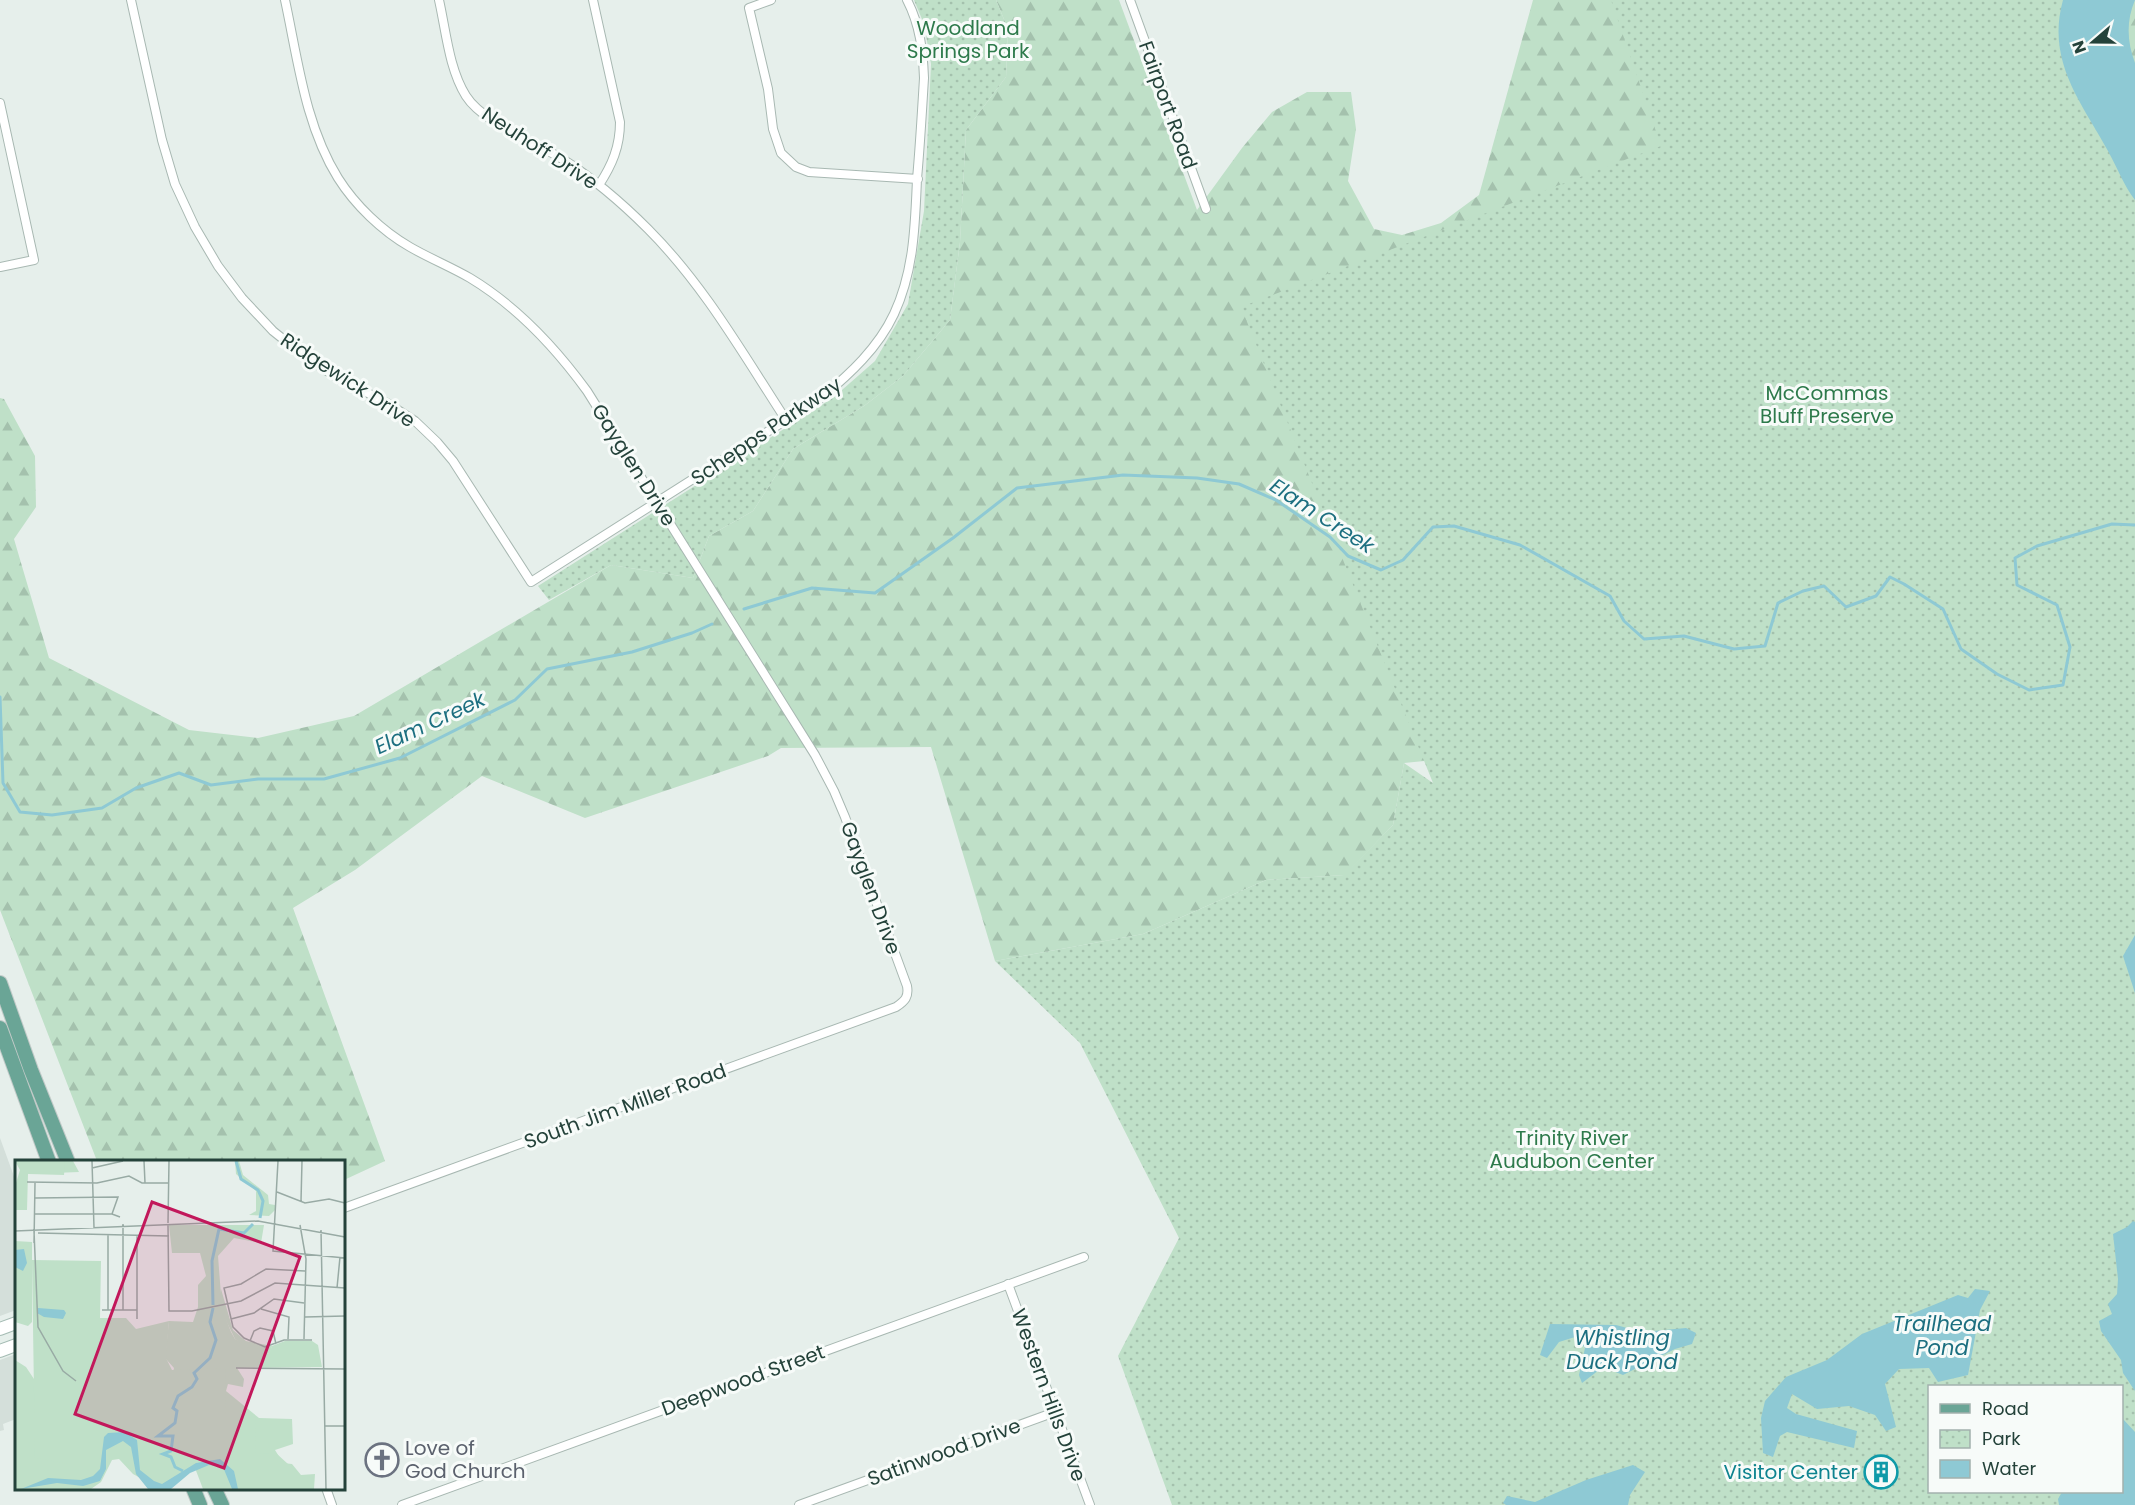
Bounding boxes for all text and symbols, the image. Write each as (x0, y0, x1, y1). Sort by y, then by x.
north arrow (2063, 12, 2123, 72)
park label: Woodland Springs Park (907, 14, 1030, 65)
street label: Fairport Road (1132, 37, 1204, 173)
text: N (2067, 37, 2092, 57)
street label: Neuhoff Drive (476, 100, 604, 196)
street label: Ridgewick Drive (275, 326, 421, 434)
street label: Schepps Parkway (685, 370, 847, 492)
park label: McCommas Bluff Preserve (1760, 379, 1894, 430)
street label: Gayglen Drive (585, 398, 683, 532)
water label: Elam Creek (1265, 471, 1381, 561)
water label: Elam Creek (370, 684, 491, 761)
street label: Gayglen Drive (834, 818, 908, 958)
street label: South Jim Miller Road (520, 1056, 730, 1156)
park label: Trinity River Audubon Center (1490, 1124, 1654, 1175)
inset map (15, 1160, 345, 1490)
street label: Western Hills Drive (1005, 1305, 1093, 1485)
water label: Trailhead Pond (1893, 1309, 1992, 1362)
water label: Whistling Duck Pond (1566, 1323, 1678, 1376)
street label: Deepwood Street (657, 1337, 829, 1423)
legend (1928, 1385, 2123, 1493)
text: Road (1982, 1396, 2029, 1421)
street label: Satinwood Drive (863, 1411, 1025, 1493)
text: Park (1982, 1426, 2021, 1451)
place label: Love of God Church (405, 1434, 526, 1485)
church icon: Love of God Church (364, 1442, 400, 1478)
building icon: Visitor Center (1863, 1454, 1899, 1490)
text: Water (1982, 1456, 2036, 1481)
place label: Visitor Center (1724, 1458, 1858, 1486)

